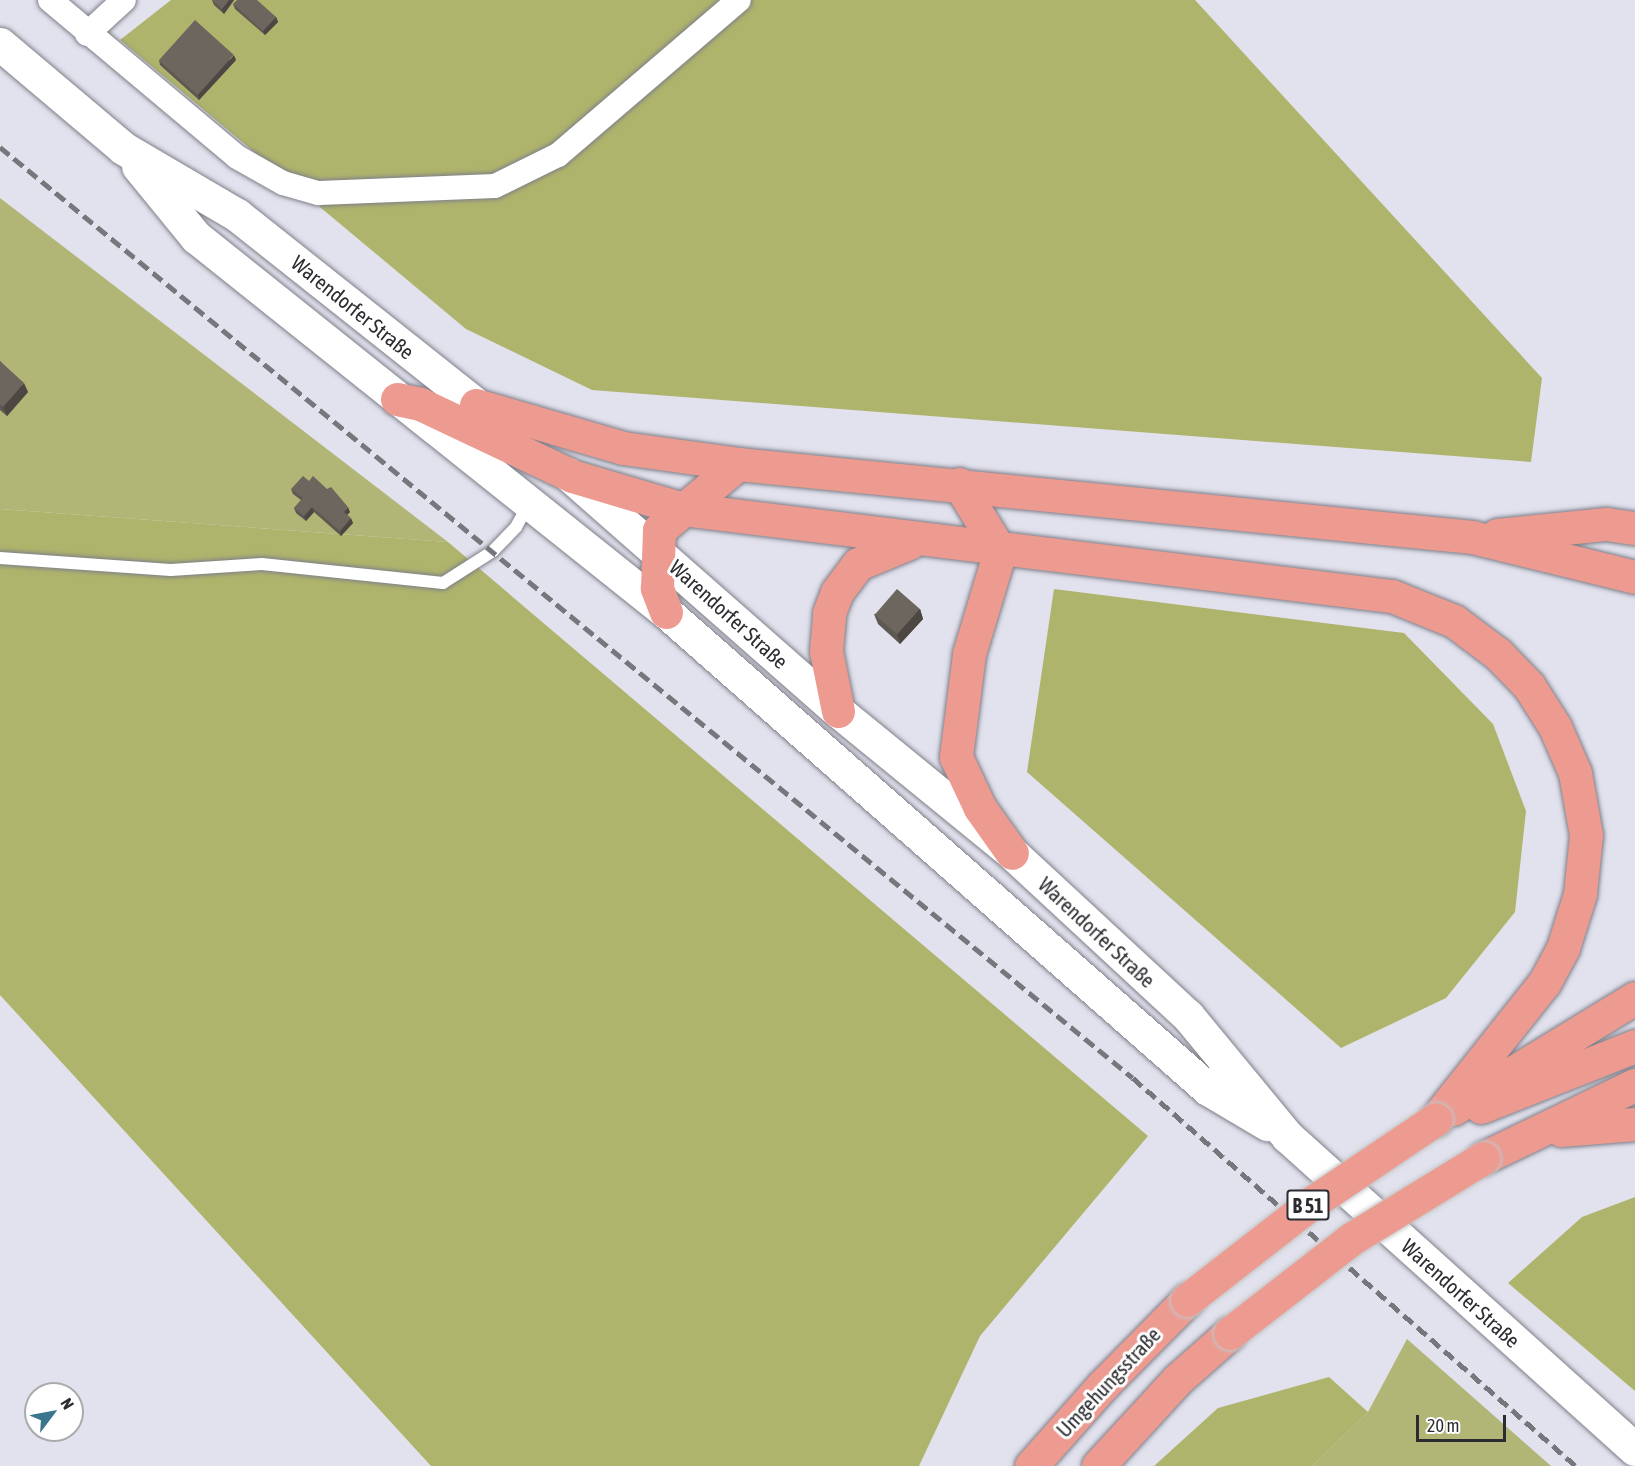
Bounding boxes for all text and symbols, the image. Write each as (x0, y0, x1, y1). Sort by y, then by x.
street label: Warendorfer Straße (287, 250, 419, 364)
street label: Warendorfer Straße (665, 554, 793, 674)
street label: Warendorfer Straße (1033, 872, 1161, 992)
road number: B 51 (1286, 1188, 1330, 1222)
street label: Warendorfer Straße (1397, 1233, 1525, 1353)
street label: Umgehungsstraße (1051, 1322, 1165, 1442)
north arrow (24, 1382, 84, 1442)
text: N (57, 1395, 78, 1412)
scale bar (1419, 1403, 1509, 1441)
text: 20 m (1427, 1415, 1459, 1436)

